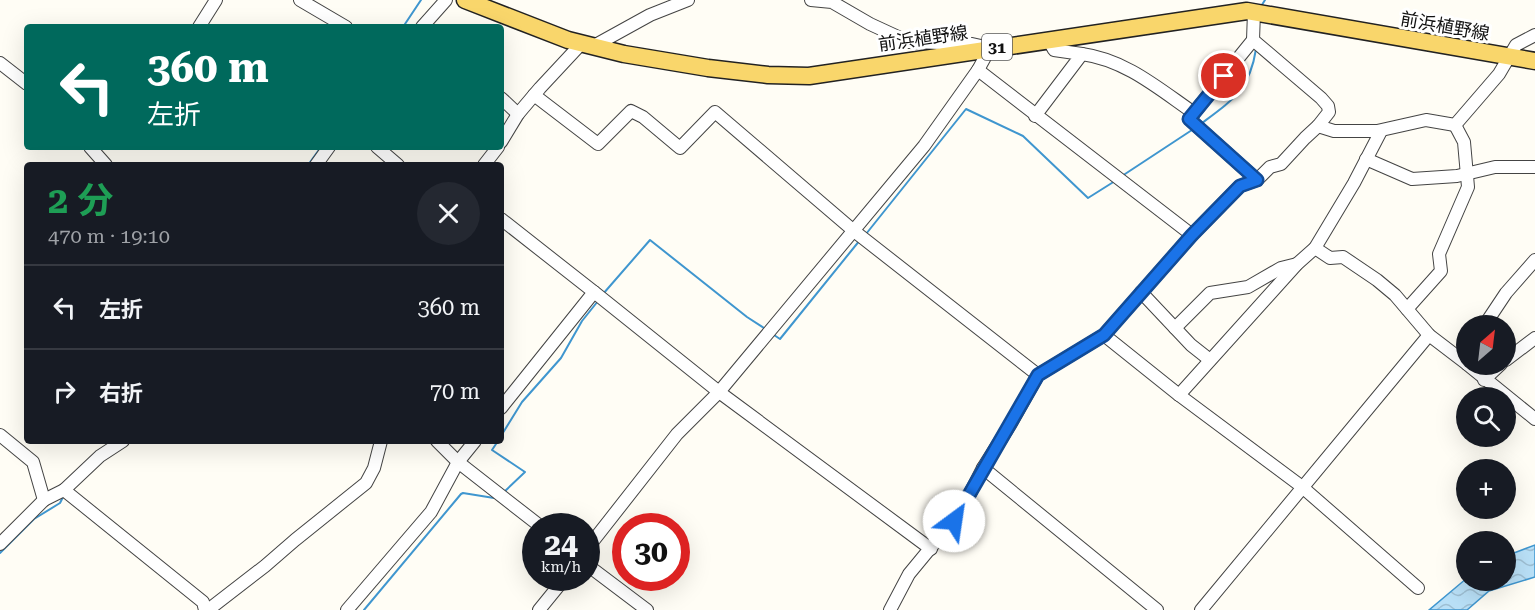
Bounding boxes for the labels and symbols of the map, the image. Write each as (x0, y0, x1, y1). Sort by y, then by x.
street label: 前浜植野線 (1399, 8, 1491, 44)
street label: 前浜植野線 (877, 21, 969, 55)
road number: 31 (982, 34, 1012, 60)
pin (1198, 50, 1249, 101)
north arrow (1456, 315, 1516, 375)
position arrow (922, 489, 986, 553)
speed limit sign: 30 (612, 513, 690, 591)

